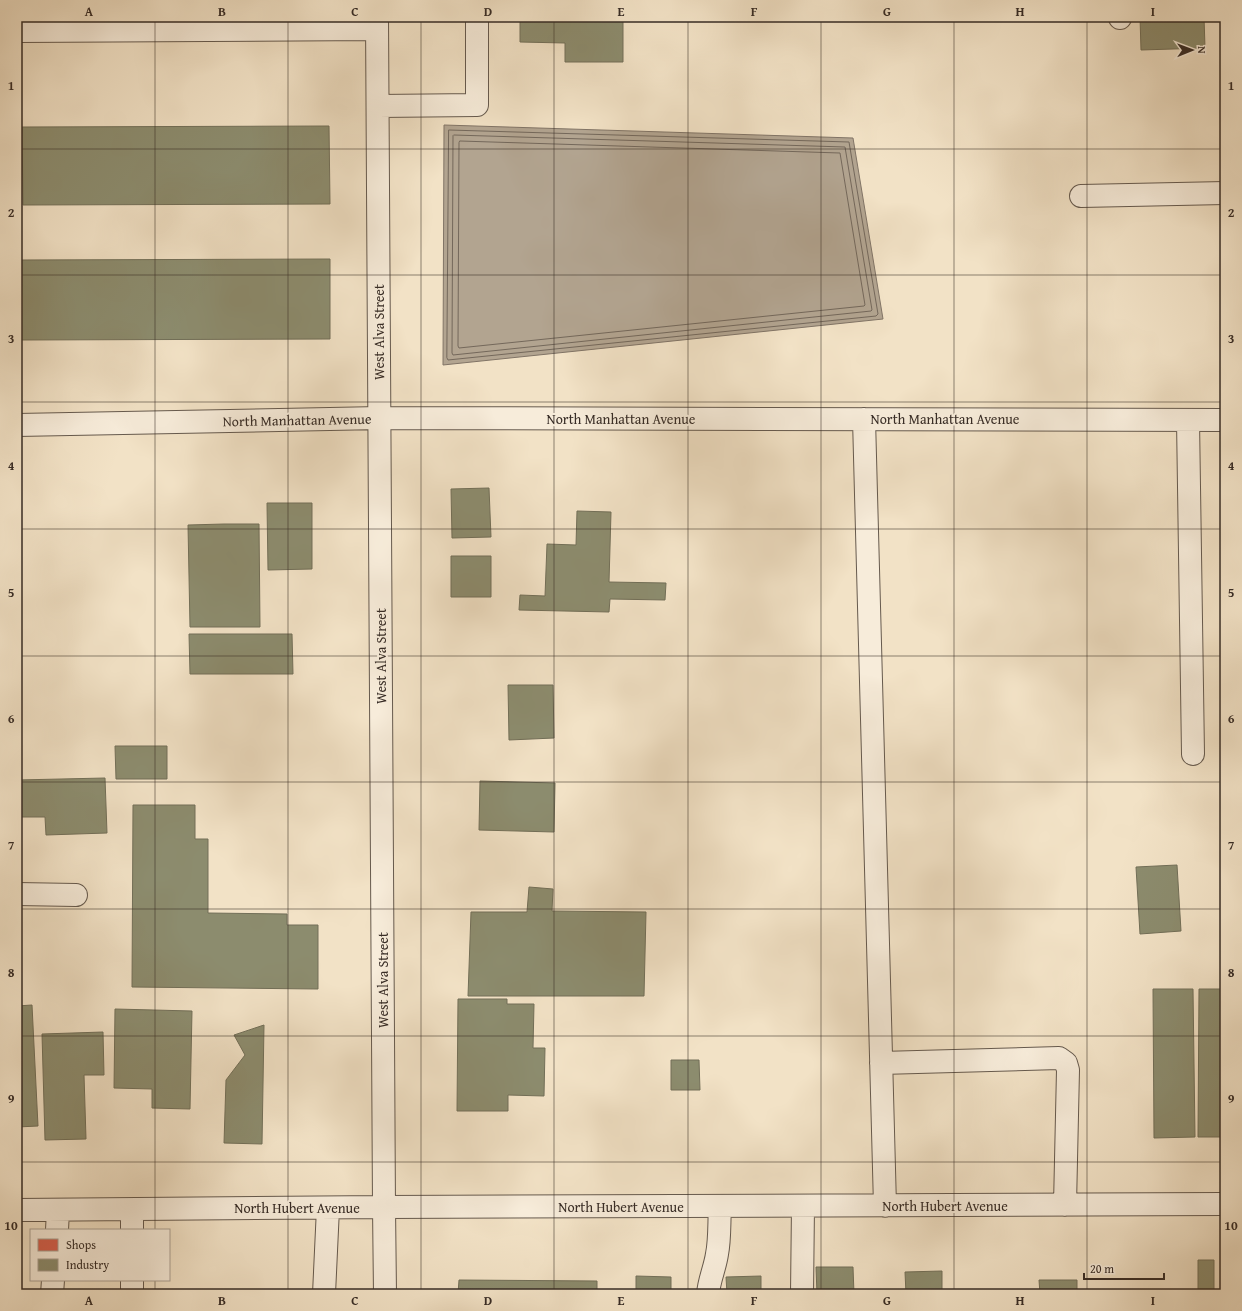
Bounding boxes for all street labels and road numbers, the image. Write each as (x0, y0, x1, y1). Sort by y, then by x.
street label: West Alva Street (369, 284, 389, 380)
street label: North Manhattan Avenue (222, 409, 372, 431)
street label: North Manhattan Avenue (547, 409, 696, 429)
street label: North Manhattan Avenue (871, 409, 1020, 429)
street label: West Alva Street (371, 608, 391, 704)
street label: West Alva Street (373, 932, 393, 1028)
street label: North Hubert Avenue (882, 1196, 1008, 1216)
street label: North Hubert Avenue (558, 1197, 684, 1217)
street label: North Hubert Avenue (234, 1198, 360, 1218)

